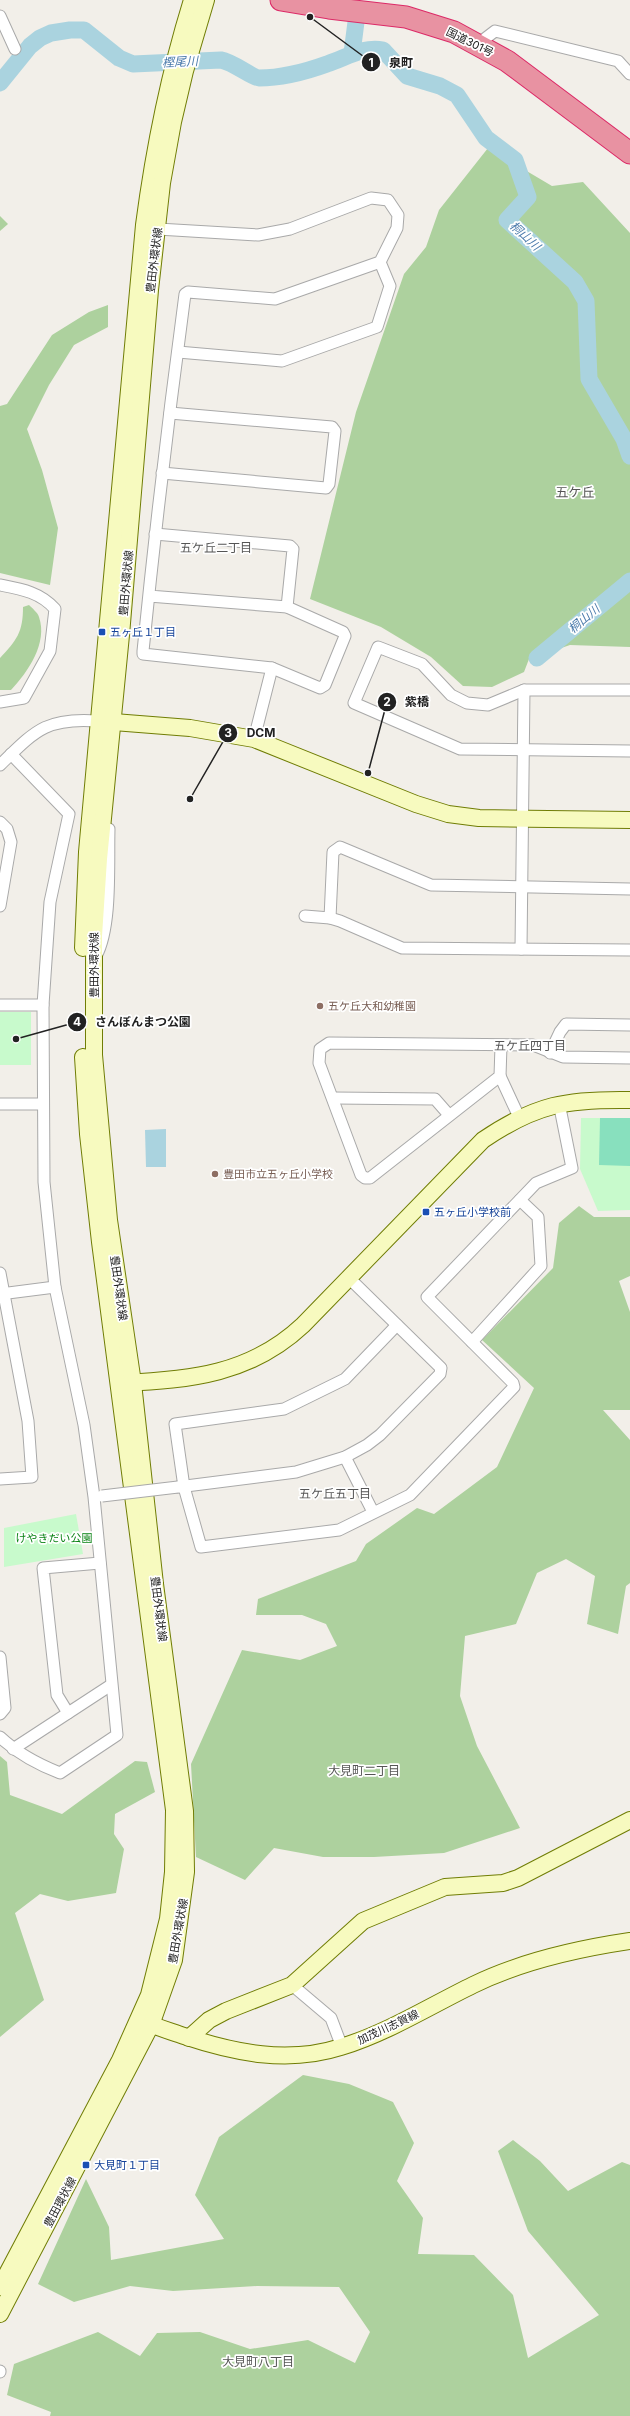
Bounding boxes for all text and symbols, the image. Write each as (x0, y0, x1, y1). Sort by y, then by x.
street label: 国道301号 (444, 24, 496, 60)
callout: 泉町 (361, 50, 421, 74)
water label: 樫尾川 (162, 53, 200, 70)
text: 1 (368, 55, 374, 70)
text: 泉町 (389, 55, 413, 70)
water label: 桐山川 (507, 218, 545, 255)
street label: 豊田外環状線 (143, 226, 165, 294)
district label: 五ケ丘 (555, 484, 595, 500)
district label: 五ケ丘二丁目 (180, 540, 252, 555)
street label: 豊田外環状線 (116, 550, 136, 616)
water label: 桐山川 (565, 600, 604, 636)
place label: 五ヶ丘１丁目 (110, 625, 176, 639)
marker: 五ヶ丘１丁目 (97, 627, 107, 637)
callout: 紫橋 (377, 690, 437, 714)
text: 2 (383, 694, 391, 709)
text: 紫橋 (405, 694, 430, 709)
callout: DCM (218, 721, 283, 745)
text: 3 (224, 725, 232, 740)
text: DCM (247, 725, 275, 740)
street label: 豊田外環状線 (87, 932, 101, 998)
place label: 五ケ丘大和幼稚園 (328, 999, 416, 1013)
marker: 五ケ丘大和幼稚園 (315, 1001, 325, 1011)
callout: さんぼんまつ公園 (67, 1010, 199, 1034)
text: 4 (73, 1014, 81, 1029)
text: さんぼんまつ公園 (95, 1014, 191, 1029)
district label: 五ケ丘四丁目 (494, 1038, 566, 1053)
place label: 豊田市立五ヶ丘小学校 (223, 1167, 333, 1181)
marker: 豊田市立五ヶ丘小学校 (210, 1169, 220, 1179)
place label: 五ヶ丘小学校前 (434, 1205, 511, 1219)
marker: 五ヶ丘小学校前 (421, 1207, 431, 1217)
street label: 豊田外環状線 (107, 1254, 131, 1322)
district label: 五ケ丘五丁目 (299, 1486, 371, 1501)
park label: けやきだい公園 (16, 1531, 93, 1545)
street label: 豊田外環状線 (148, 1575, 170, 1643)
district label: 大見町二丁目 (328, 1763, 400, 1778)
street label: 豊田外環状線 (165, 1897, 191, 1965)
street label: 加茂川志賀線 (355, 2007, 421, 2047)
place label: 大見町１丁目 (94, 2158, 160, 2172)
marker: 大見町１丁目 (81, 2160, 91, 2170)
street label: 豊田環状線 (41, 2174, 79, 2230)
district label: 大見町八丁目 (222, 2354, 294, 2369)

